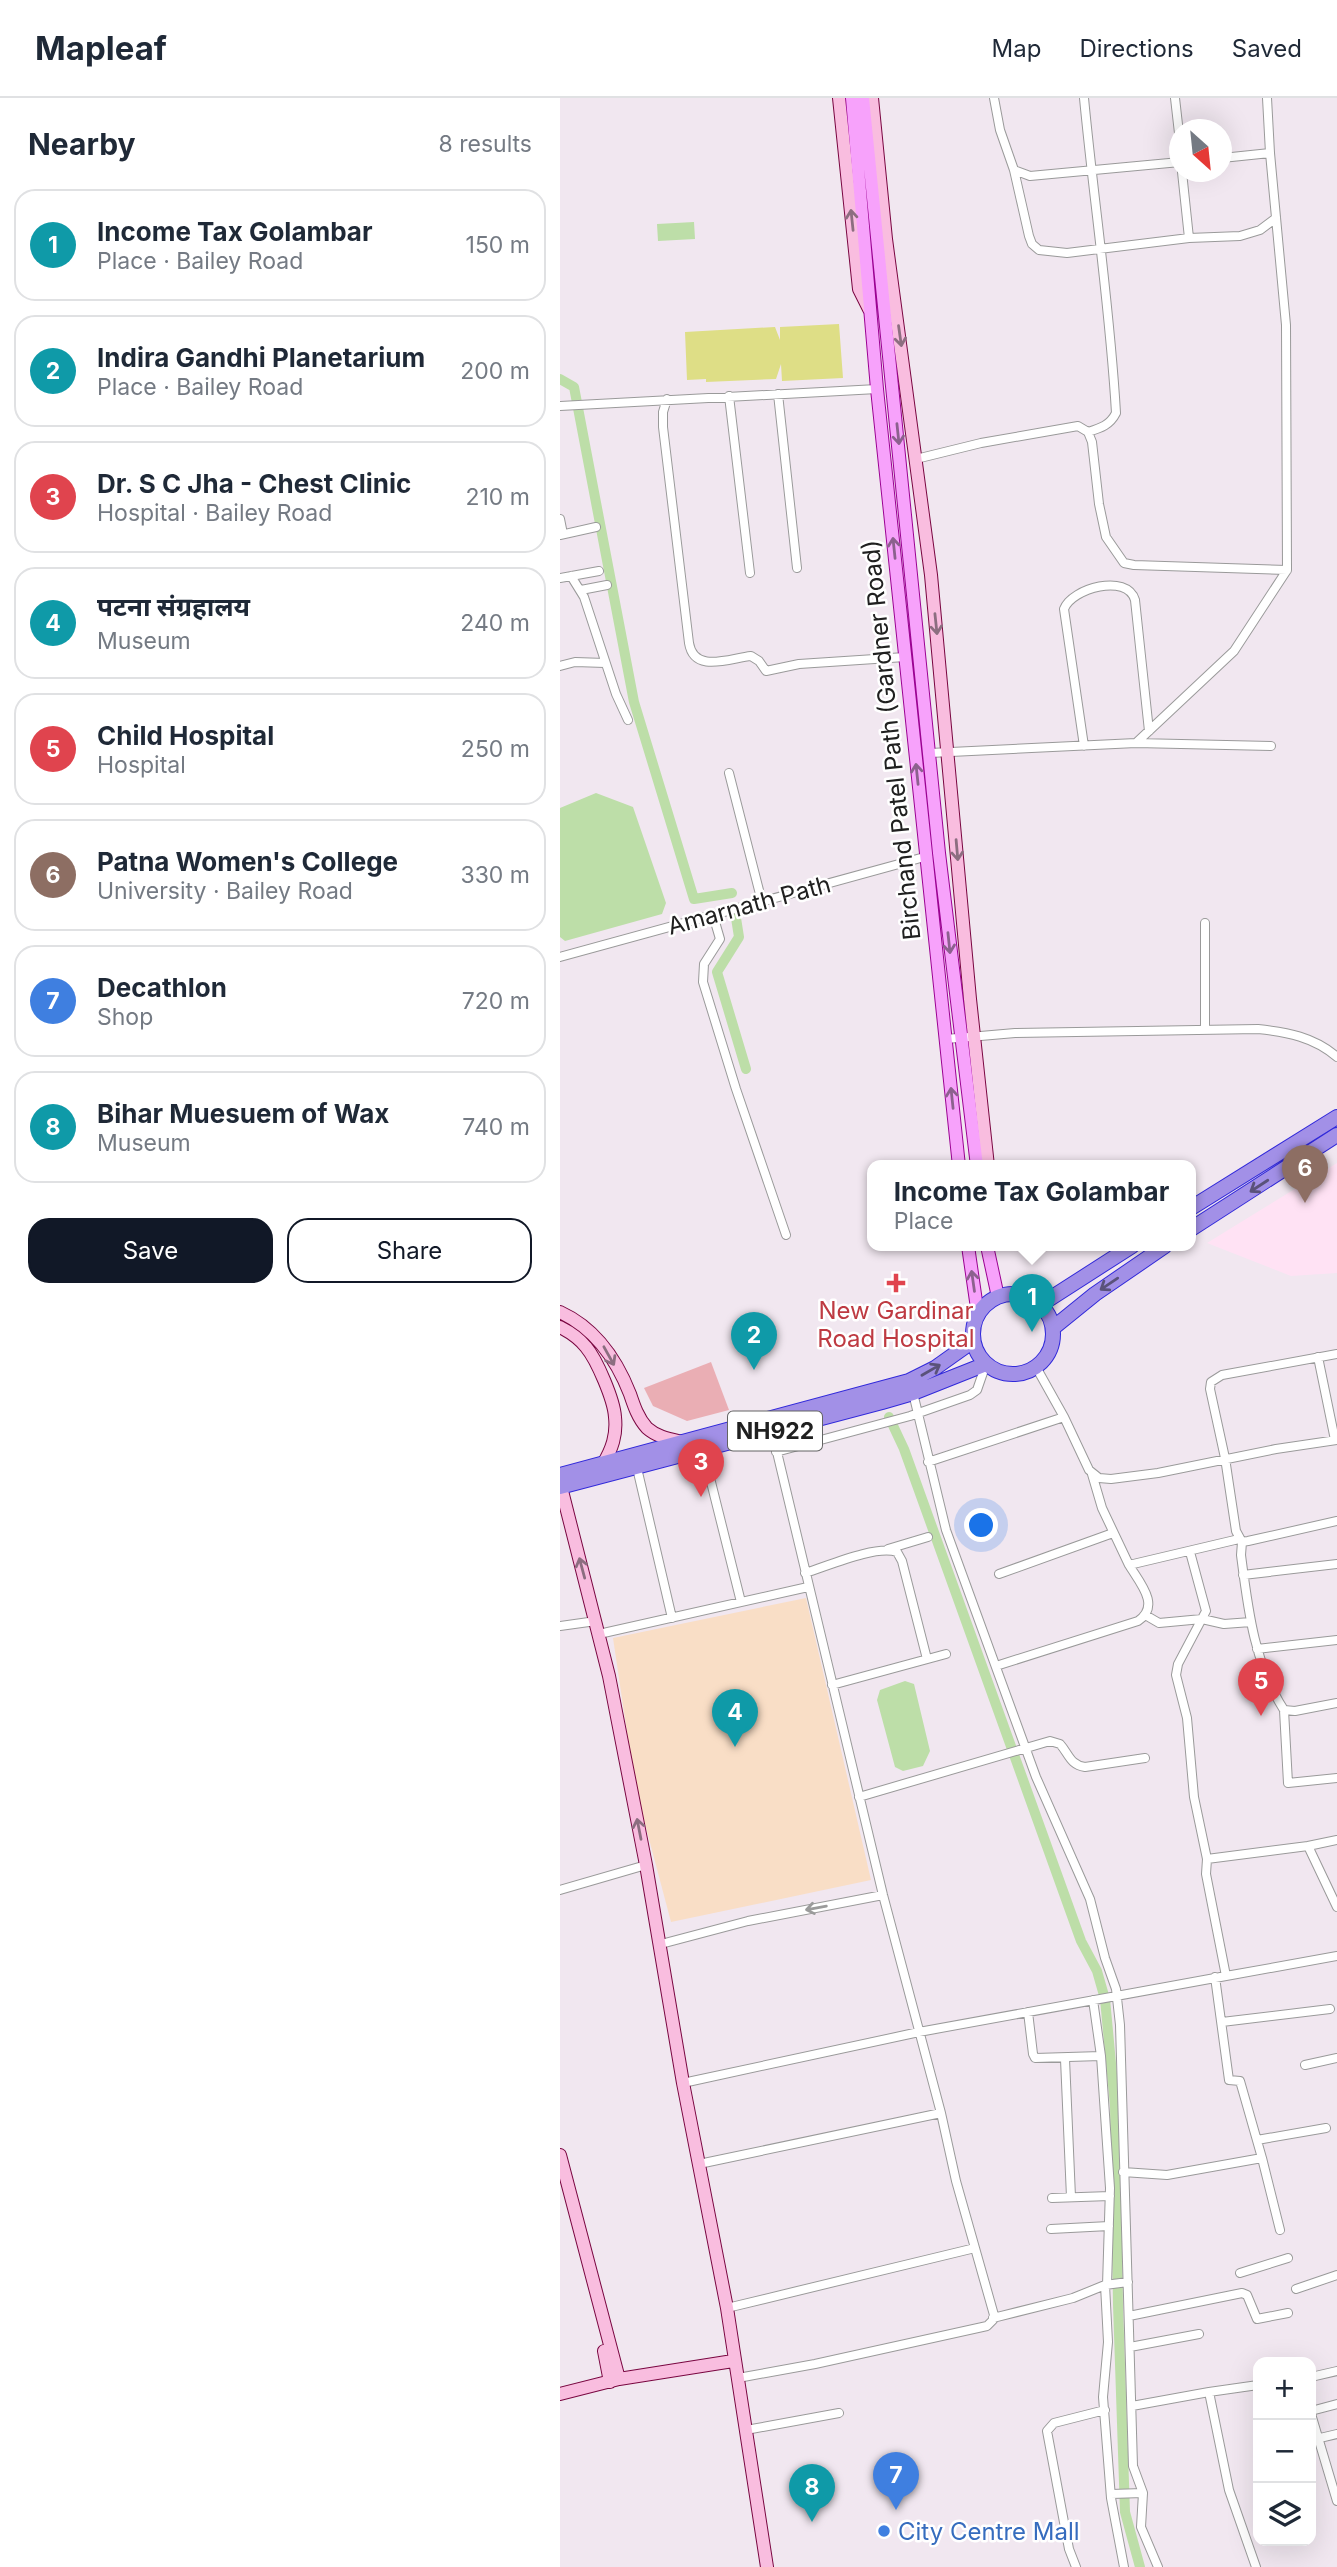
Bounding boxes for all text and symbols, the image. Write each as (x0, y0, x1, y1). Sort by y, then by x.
text: Mapleaf (35, 28, 167, 68)
text: Map (992, 34, 1041, 63)
text: Directions (1079, 34, 1194, 63)
text: Saved (1232, 34, 1302, 63)
north arrow (1169, 119, 1232, 182)
text: Nearby (28, 126, 136, 162)
text: 8 results (439, 130, 532, 158)
one-way arrow (845, 209, 858, 232)
text: Income Tax Golambar (97, 216, 373, 247)
text: 1 (48, 231, 58, 259)
text: 150 m (466, 231, 530, 259)
text: Place · Bailey Road (97, 247, 303, 275)
one-way arrow (893, 324, 906, 347)
text: Indira Gandhi Planetarium (97, 342, 425, 373)
text: 2 (46, 357, 60, 385)
text: 200 m (460, 357, 530, 385)
text: Place · Bailey Road (97, 373, 303, 401)
one-way arrow (891, 422, 904, 445)
text: Dr. S C Jha - Chest Clinic (97, 468, 411, 499)
text: 3 (46, 483, 60, 511)
text: 210 m (465, 483, 530, 511)
text: Hospital · Bailey Road (97, 499, 332, 527)
one-way arrow (887, 537, 900, 560)
street label: Birchand Patel Path (Gardner Road) (856, 539, 926, 941)
text: पटना संग्रहालय (97, 591, 250, 622)
text: 4 (45, 609, 61, 637)
text: 240 m (460, 609, 530, 637)
one-way arrow (930, 612, 943, 635)
text: Museum (97, 627, 191, 655)
text: Child Hospital (97, 720, 274, 751)
text: 5 (46, 735, 60, 763)
text: 250 m (461, 735, 530, 763)
text: Hospital (97, 751, 186, 779)
one-way arrow (910, 764, 923, 786)
one-way arrow (951, 839, 964, 861)
text: Patna Women's College (97, 846, 398, 877)
text: 6 (46, 861, 60, 889)
text: 330 m (460, 861, 530, 889)
street label: Amarnath Path (664, 869, 834, 941)
text: University · Bailey Road (97, 877, 353, 905)
one-way arrow (943, 931, 956, 954)
text: Decathlon (97, 972, 227, 1003)
text: 7 (46, 987, 60, 1015)
text: 720 m (462, 987, 530, 1015)
text: Shop (97, 1003, 153, 1031)
one-way arrow (946, 1087, 959, 1110)
text: Bihar Muesuem of Wax (97, 1098, 389, 1129)
text: 8 (46, 1113, 60, 1141)
text: 740 m (462, 1113, 530, 1141)
text: Museum (97, 1129, 191, 1157)
pin: 6 (1282, 1145, 1328, 1203)
popup (867, 1160, 1196, 1251)
text: Income Tax Golambar (894, 1176, 1169, 1207)
one-way arrow (1250, 1178, 1269, 1193)
text: Place (894, 1207, 953, 1235)
button: Save (28, 1218, 273, 1283)
button: Share (287, 1218, 532, 1283)
one-way arrow (966, 1270, 979, 1292)
marker: New Gardinar Road Hospital (886, 1273, 906, 1293)
pin: 1 (1009, 1274, 1055, 1332)
one-way arrow (1099, 1278, 1119, 1292)
place label: New Gardinar Road Hospital (817, 1296, 975, 1353)
pin: 2 (731, 1312, 777, 1370)
one-way arrow (602, 1346, 616, 1366)
one-way arrow (921, 1362, 941, 1376)
road number: NH922 (728, 1412, 822, 1450)
pin: 3 (678, 1439, 724, 1497)
your location (964, 1508, 998, 1542)
one-way arrow (575, 1557, 588, 1580)
pin: 5 (1238, 1658, 1284, 1716)
pin: 4 (712, 1689, 758, 1747)
one-way arrow (632, 1818, 646, 1841)
one-way arrow (805, 1902, 828, 1915)
map controls (1253, 2357, 1316, 2546)
button: + (1253, 2357, 1316, 2420)
button: − (1253, 2420, 1316, 2483)
pin: 7 (873, 2452, 919, 2510)
pin: 8 (789, 2464, 835, 2522)
button: layers (1253, 2483, 1316, 2546)
place label: City Centre Mall (898, 2517, 1080, 2546)
marker: City Centre Mall (876, 2523, 892, 2539)

